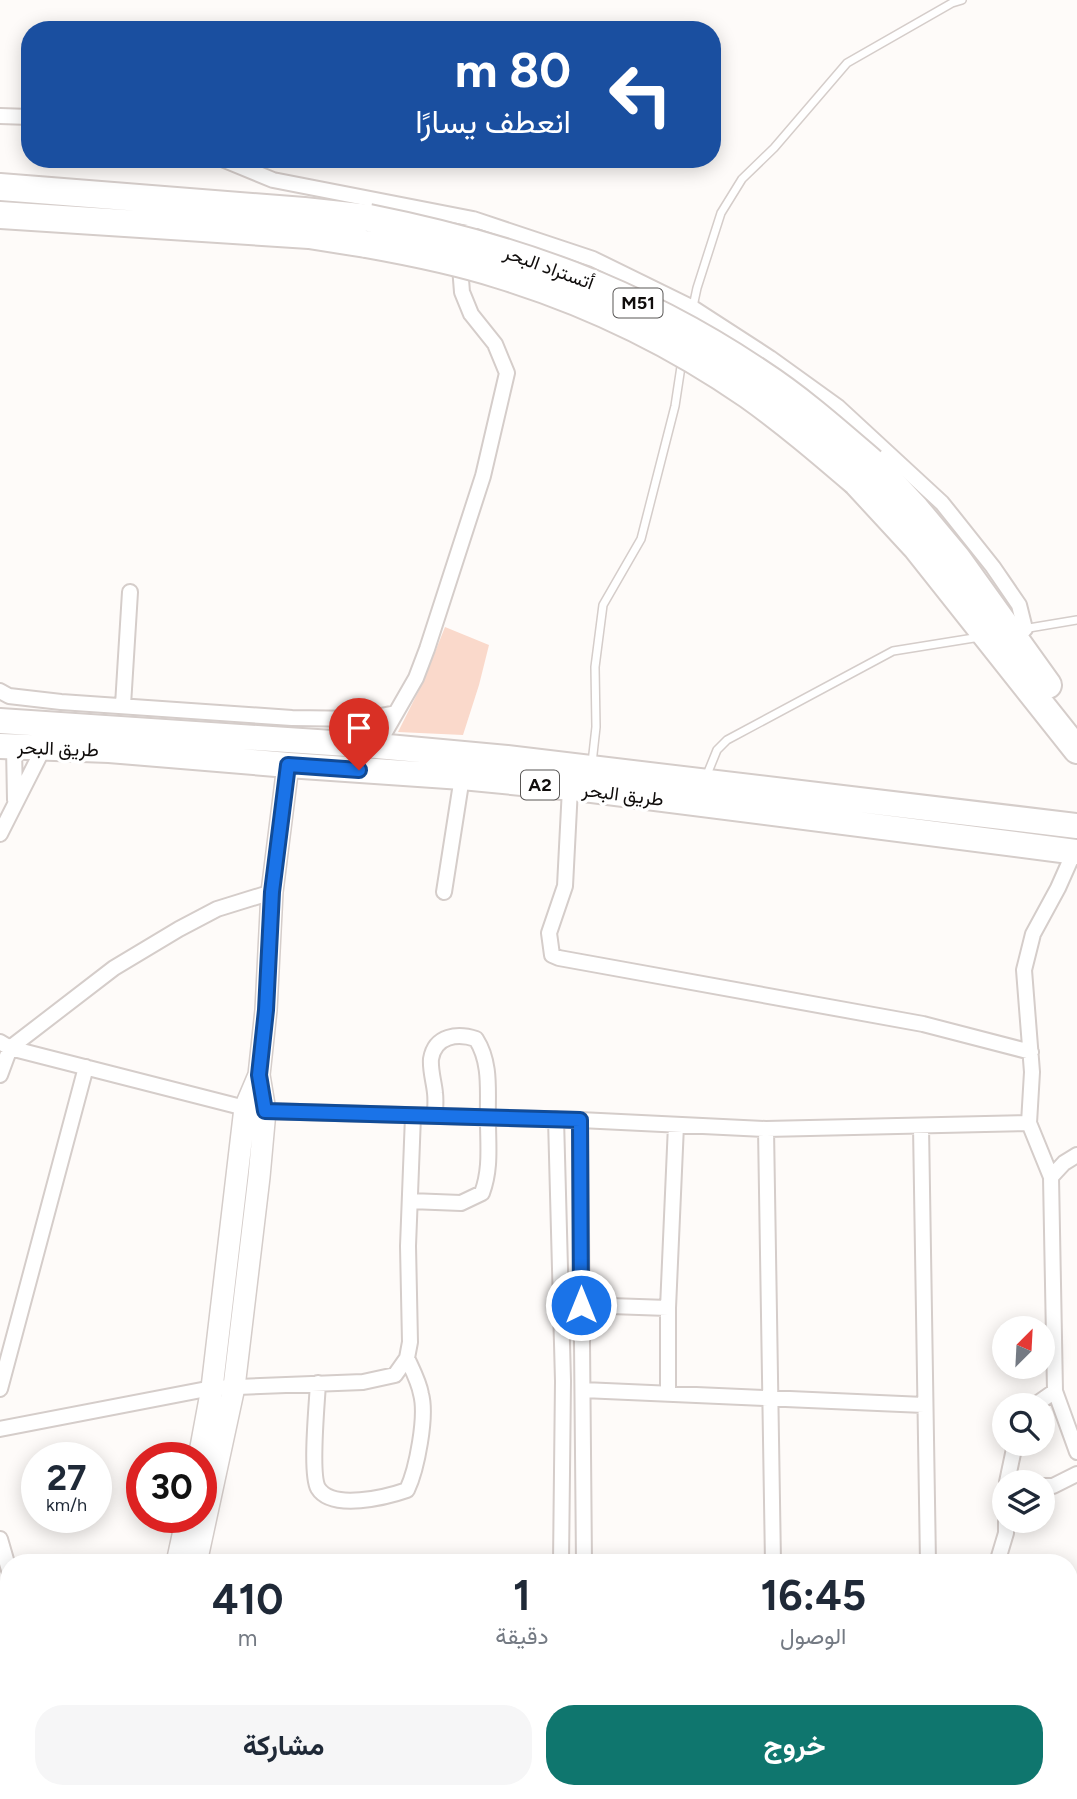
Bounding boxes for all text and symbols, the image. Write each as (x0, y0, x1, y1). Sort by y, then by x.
text: 80 m (455, 40, 571, 99)
icon: left (595, 49, 686, 140)
text: انعطف يسارًا (415, 103, 571, 141)
street label: أتستراد البحر (500, 240, 597, 294)
road number: M51 (614, 288, 662, 318)
pin (329, 698, 389, 770)
icon: arrive (340, 709, 378, 747)
street label: طريق البحر (16, 736, 99, 761)
road number: A2 (521, 770, 559, 800)
street label: طريق البحر (580, 778, 665, 811)
position arrow (544, 1268, 618, 1342)
north arrow (992, 1316, 1055, 1379)
map controls (992, 1316, 1055, 1533)
button: search (992, 1393, 1055, 1456)
speed limit sign: 30 (126, 1442, 217, 1533)
text: 27 (47, 1457, 86, 1499)
button: layers (992, 1470, 1055, 1533)
text: km/h (46, 1494, 87, 1516)
text: 1 (513, 1570, 531, 1621)
text: 16:45 (760, 1570, 866, 1621)
text: 410 (212, 1574, 283, 1625)
text: دقيقة (495, 1622, 549, 1650)
text: الوصول (780, 1622, 846, 1650)
text: m (238, 1624, 257, 1652)
button: مشاركة (35, 1705, 532, 1785)
button: خروج (546, 1705, 1043, 1785)

